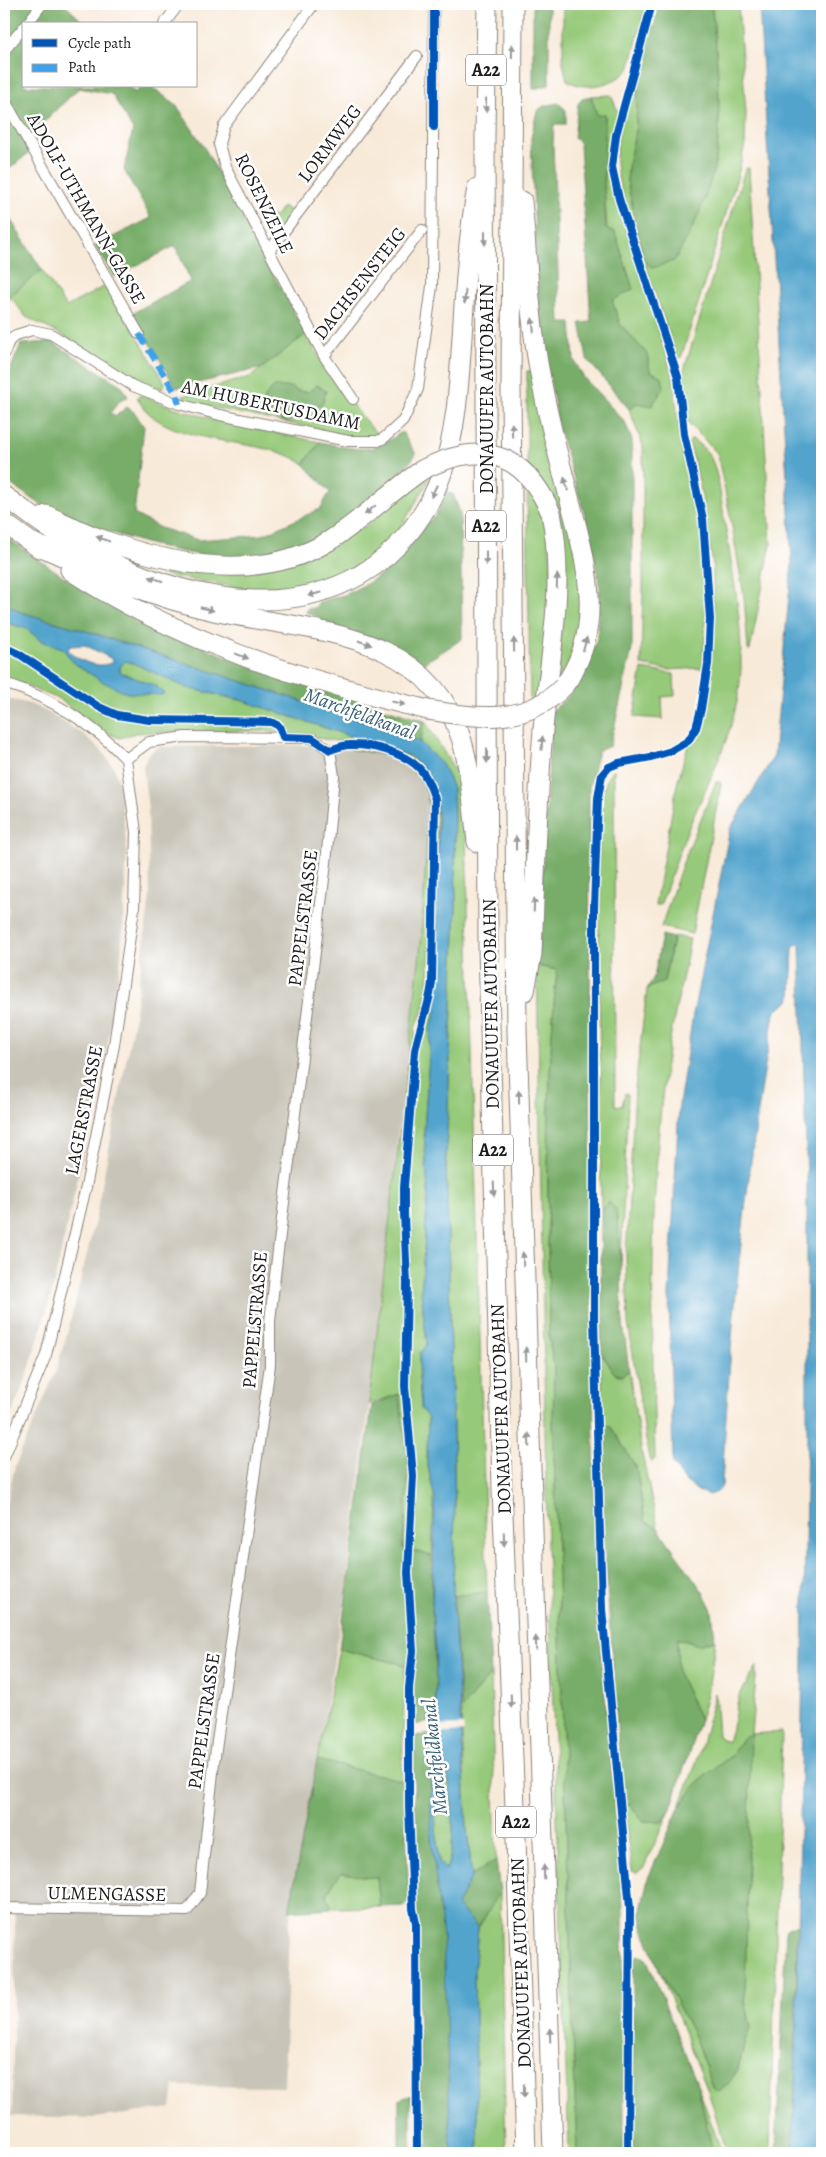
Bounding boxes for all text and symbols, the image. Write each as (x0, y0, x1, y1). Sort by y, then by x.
legend (22, 22, 198, 88)
text: Cycle path (68, 33, 131, 53)
one-way arrow (508, 43, 516, 59)
road number: A22 (466, 54, 506, 86)
text: Path (68, 57, 96, 77)
one-way arrow (481, 97, 489, 113)
street label: LORMWEG (292, 99, 368, 188)
street label: ADOLF-UTHMANN-GASSE (20, 107, 152, 309)
street label: ROSENZEILE (229, 149, 300, 258)
street label: DACHSENSTEIG (308, 222, 412, 345)
one-way arrow (481, 231, 489, 247)
street label: DONAUUFER AUTOBAHN (474, 283, 500, 494)
one-way arrow (460, 290, 468, 306)
one-way arrow (528, 317, 536, 333)
street label: AM HUBERTUSDAMM (178, 373, 363, 437)
one-way arrow (508, 421, 516, 437)
one-way arrow (562, 477, 570, 492)
one-way arrow (430, 484, 439, 499)
one-way arrow (364, 505, 377, 516)
road number: A22 (466, 511, 506, 542)
one-way arrow (95, 535, 110, 543)
one-way arrow (482, 551, 490, 567)
one-way arrow (553, 573, 561, 589)
one-way arrow (149, 575, 164, 582)
one-way arrow (308, 590, 323, 598)
one-way arrow (199, 605, 214, 613)
one-way arrow (510, 636, 518, 652)
one-way arrow (581, 636, 589, 651)
one-way arrow (358, 640, 373, 647)
one-way arrow (235, 652, 250, 660)
water label: Marchfeldkanal (300, 681, 419, 746)
one-way arrow (390, 699, 405, 707)
one-way arrow (539, 735, 547, 751)
one-way arrow (483, 748, 491, 764)
one-way arrow (512, 834, 520, 850)
street label: PAPPELSTRASSE (282, 848, 324, 988)
one-way arrow (530, 897, 538, 913)
street label: DONAUUFER AUTOBAHN (476, 898, 506, 1110)
street label: LAGERSTRASSE (59, 1043, 109, 1177)
one-way arrow (514, 1088, 522, 1104)
road number: A22 (473, 1134, 513, 1166)
one-way arrow (490, 1181, 498, 1197)
street label: PAPPELSTRASSE (236, 1251, 274, 1390)
one-way arrow (519, 1251, 527, 1267)
street label: DONAUUFER AUTOBAHN (484, 1303, 518, 1515)
one-way arrow (522, 1346, 530, 1362)
one-way arrow (525, 1432, 533, 1448)
one-way arrow (501, 1531, 509, 1547)
one-way arrow (531, 1634, 539, 1650)
street label: PAPPELSTRASSE (182, 1651, 226, 1791)
one-way arrow (507, 1693, 515, 1709)
water label: Marchfeldkanal (415, 1698, 454, 1816)
road number: A22 (496, 1806, 536, 1838)
street label: DONAUUFER AUTOBAHN (504, 1857, 538, 2069)
one-way arrow (540, 1864, 548, 1880)
street label: ULMENGASSE (47, 1880, 167, 1908)
one-way arrow (546, 2026, 554, 2042)
one-way arrow (520, 2083, 528, 2099)

